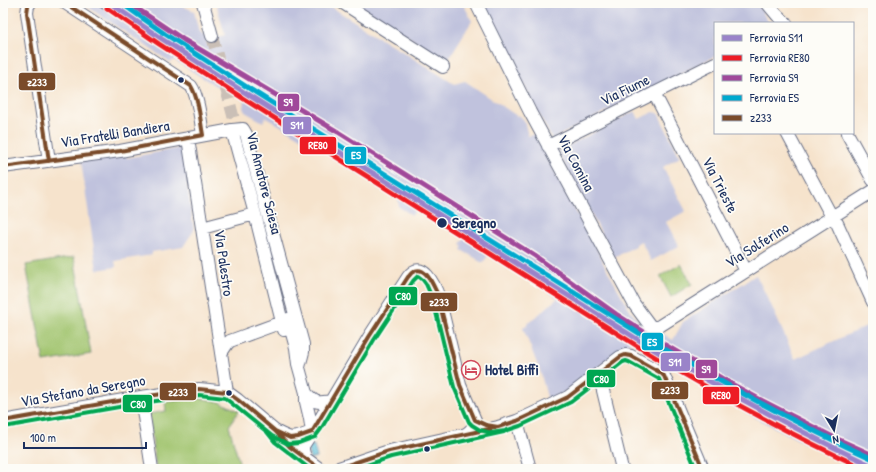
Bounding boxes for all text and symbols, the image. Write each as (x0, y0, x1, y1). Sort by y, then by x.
legend (714, 22, 854, 134)
text: Ferrovia S11 (749, 29, 803, 46)
text: Ferrovia RE80 (749, 49, 810, 66)
street label: Via Fiume (597, 69, 653, 110)
text: Ferrovia S9 (749, 69, 799, 86)
line badge: z233 (18, 72, 56, 91)
text: z233 (27, 75, 47, 89)
unlabelled marker (176, 75, 186, 85)
text: Ferrovia ES (749, 89, 800, 106)
line badge: S9 (277, 93, 300, 112)
text: S9 (283, 95, 293, 109)
text: z233 (750, 109, 772, 126)
street label: Via Fratelli Bandiera (59, 115, 171, 152)
line badge: S11 (282, 116, 312, 135)
text: S11 (290, 118, 304, 132)
street label: Via Amatore Sciesa (242, 130, 287, 236)
street label: Via Comina (553, 131, 600, 195)
line badge: RE80 (299, 136, 337, 155)
text: RE80 (308, 138, 328, 152)
line badge: ES (344, 146, 367, 165)
text: ES (351, 148, 362, 162)
street label: Via Trieste (697, 153, 743, 216)
place label: Seregno (452, 212, 496, 234)
marker: Seregno (435, 216, 449, 230)
street label: Via Solferino (721, 217, 793, 272)
street label: Via Palestro (209, 228, 240, 298)
line badge: C80 (388, 286, 418, 306)
text: C80 (395, 289, 411, 303)
line badge: z233 (420, 292, 458, 312)
text: z233 (429, 295, 449, 309)
line badge: ES (641, 332, 664, 351)
text: ES (647, 335, 658, 349)
line badge: S11 (660, 352, 691, 372)
text: S11 (668, 355, 682, 369)
hotel icon: Hotel Biffi (460, 359, 482, 381)
place label: Hotel Biffi (485, 359, 539, 380)
line badge: S9 (695, 359, 718, 379)
text: S9 (701, 362, 711, 376)
street label: Via Stefano da Seregno (19, 369, 147, 412)
line badge: C80 (586, 369, 616, 388)
text: C80 (593, 372, 609, 386)
line badge: z233 (651, 381, 689, 400)
line badge: z233 (159, 382, 197, 401)
text: z233 (660, 383, 680, 397)
text: z233 (168, 385, 188, 399)
line badge: RE80 (702, 386, 740, 405)
unlabelled marker (224, 388, 234, 398)
text: RE80 (711, 388, 731, 402)
line badge: C80 (122, 394, 153, 413)
text: C80 (130, 397, 146, 411)
north arrow (814, 410, 854, 450)
scale bar (24, 424, 146, 450)
text: 100 m (30, 429, 56, 446)
text: N (831, 432, 840, 447)
unlabelled marker (422, 444, 432, 454)

